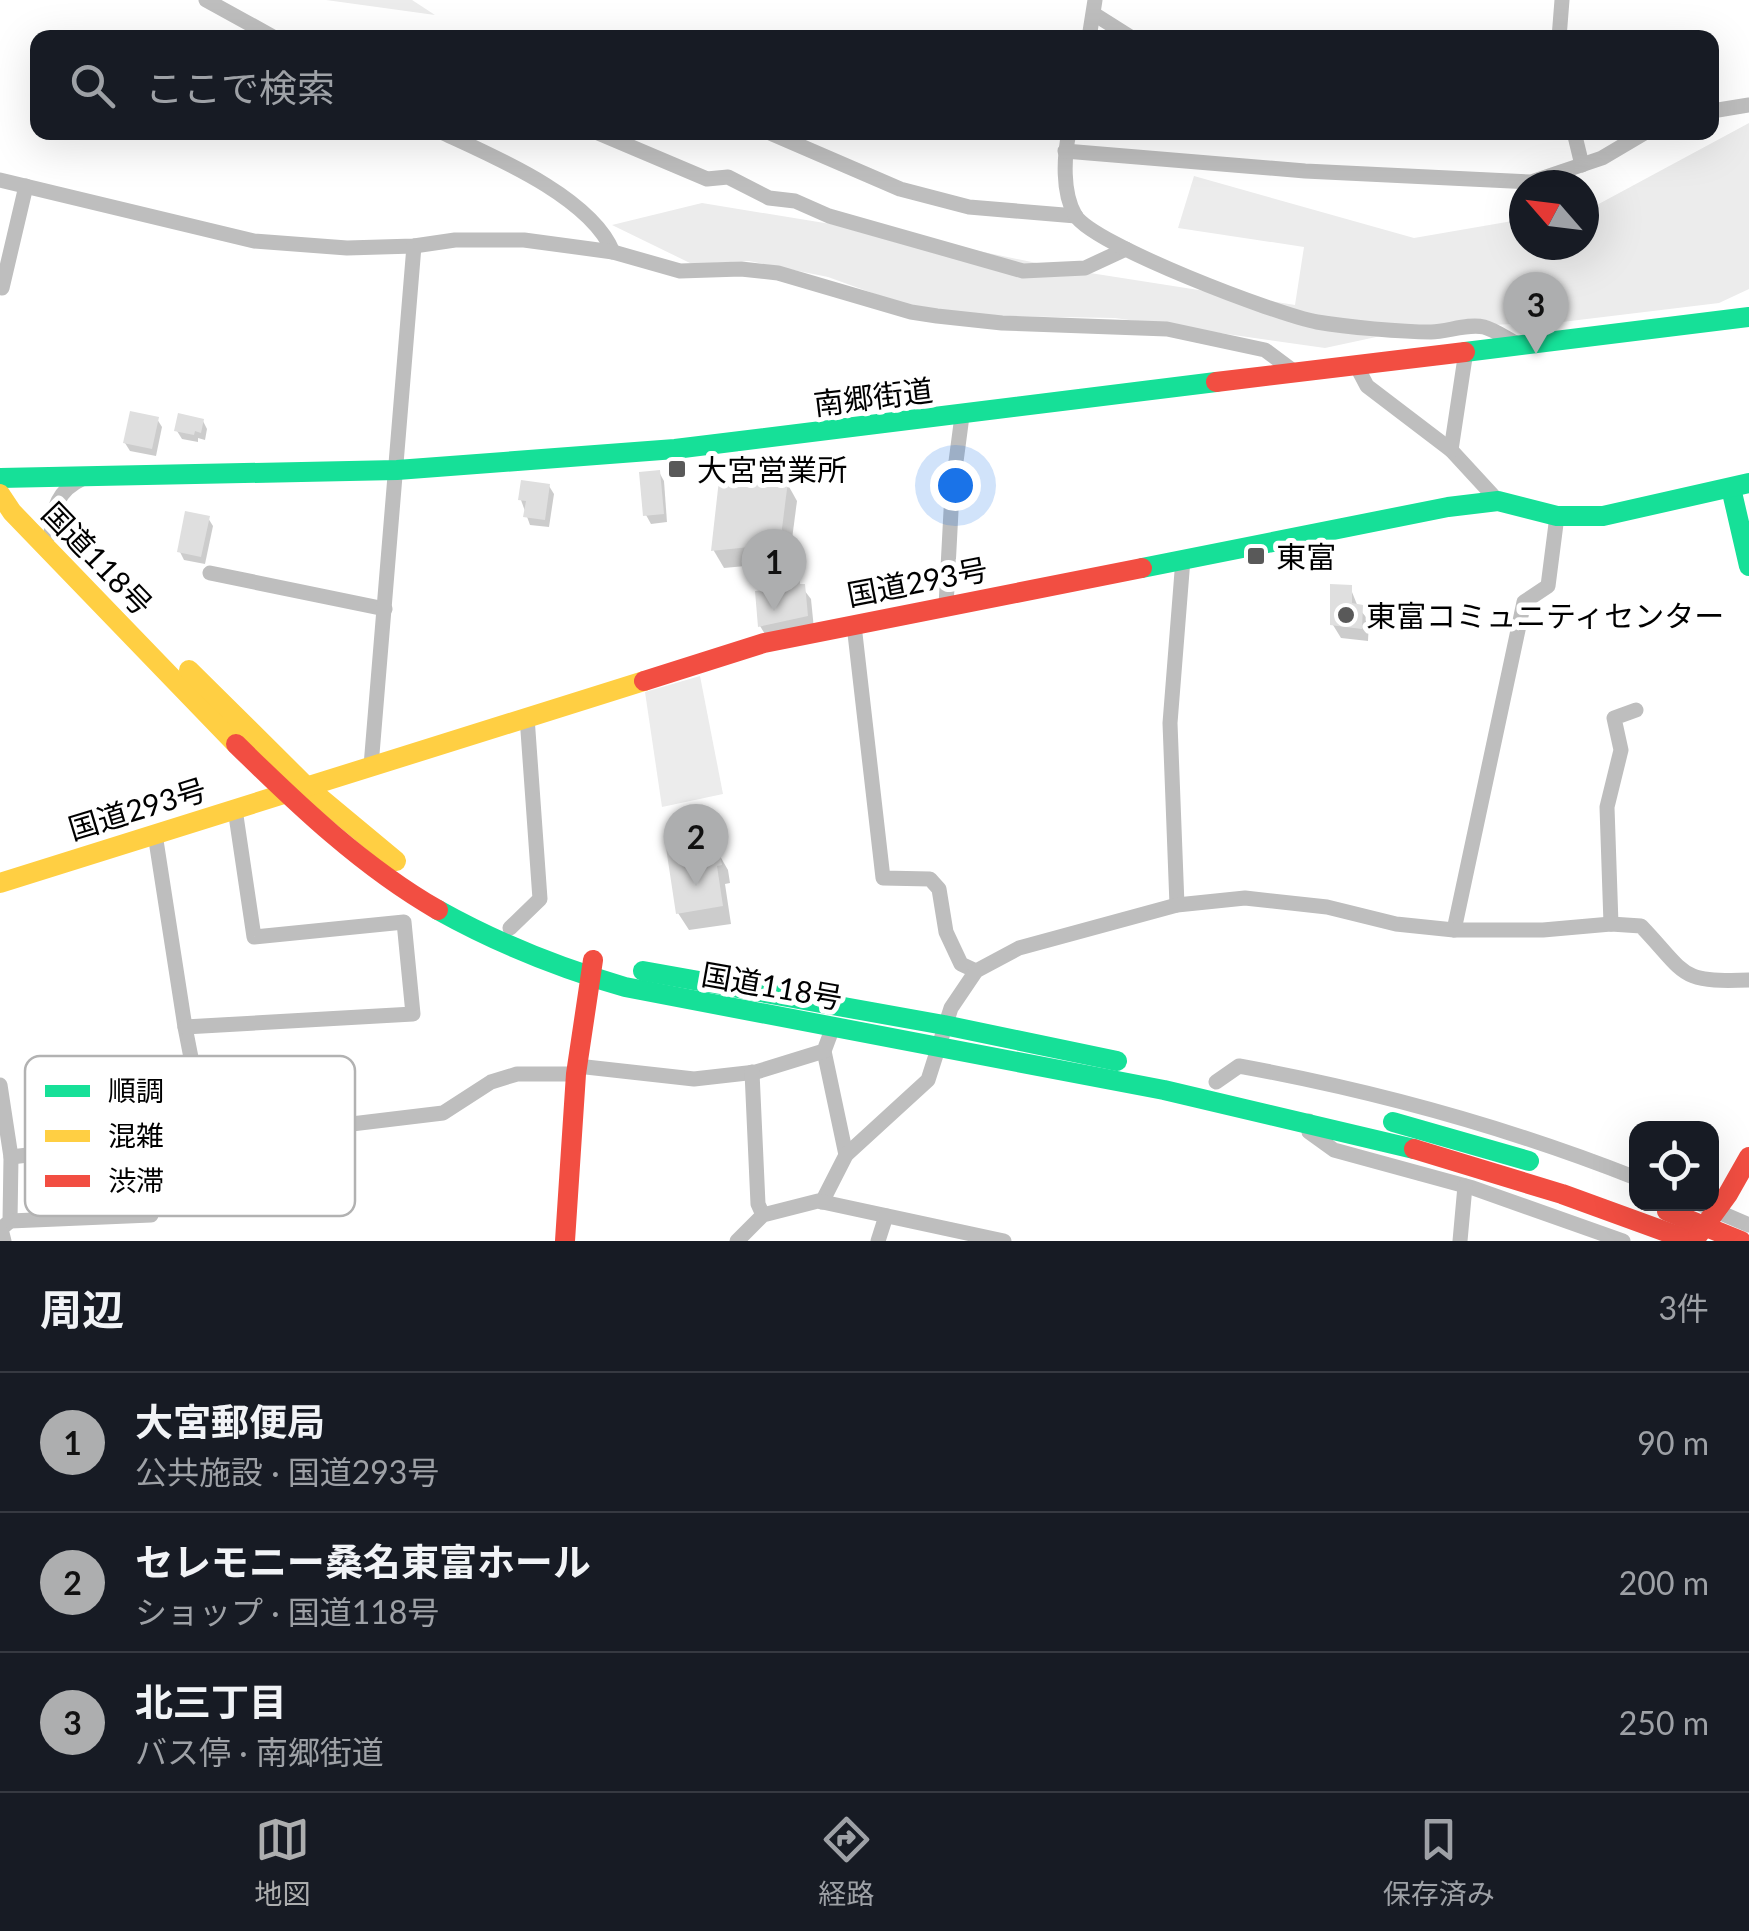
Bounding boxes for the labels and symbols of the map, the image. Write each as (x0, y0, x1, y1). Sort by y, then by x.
north arrow (1509, 170, 1599, 260)
pin: 3 (1504, 272, 1568, 354)
street label: 南郷街道 (811, 371, 935, 421)
place label: 大宮営業所 (697, 451, 847, 487)
marker: 大宮営業所 (666, 458, 688, 480)
your location (930, 460, 981, 511)
street label: 国道118号 (36, 494, 160, 622)
pin: 1 (742, 528, 806, 611)
place label: 東富 (1276, 538, 1336, 574)
marker: 東富 (1245, 545, 1267, 567)
street label: 国道293号 (844, 550, 990, 612)
place label: 東富コミュニティセンター (1366, 597, 1724, 633)
marker: 東富コミュニティセンター (1335, 604, 1357, 626)
street label: 国道293号 (64, 770, 210, 846)
pin: 2 (664, 804, 728, 886)
street label: 国道118号 (699, 955, 845, 1015)
legend (25, 1056, 355, 1216)
text: 順調 (108, 1073, 164, 1107)
text: 混雑 (108, 1118, 164, 1152)
text: 渋滞 (108, 1163, 164, 1197)

